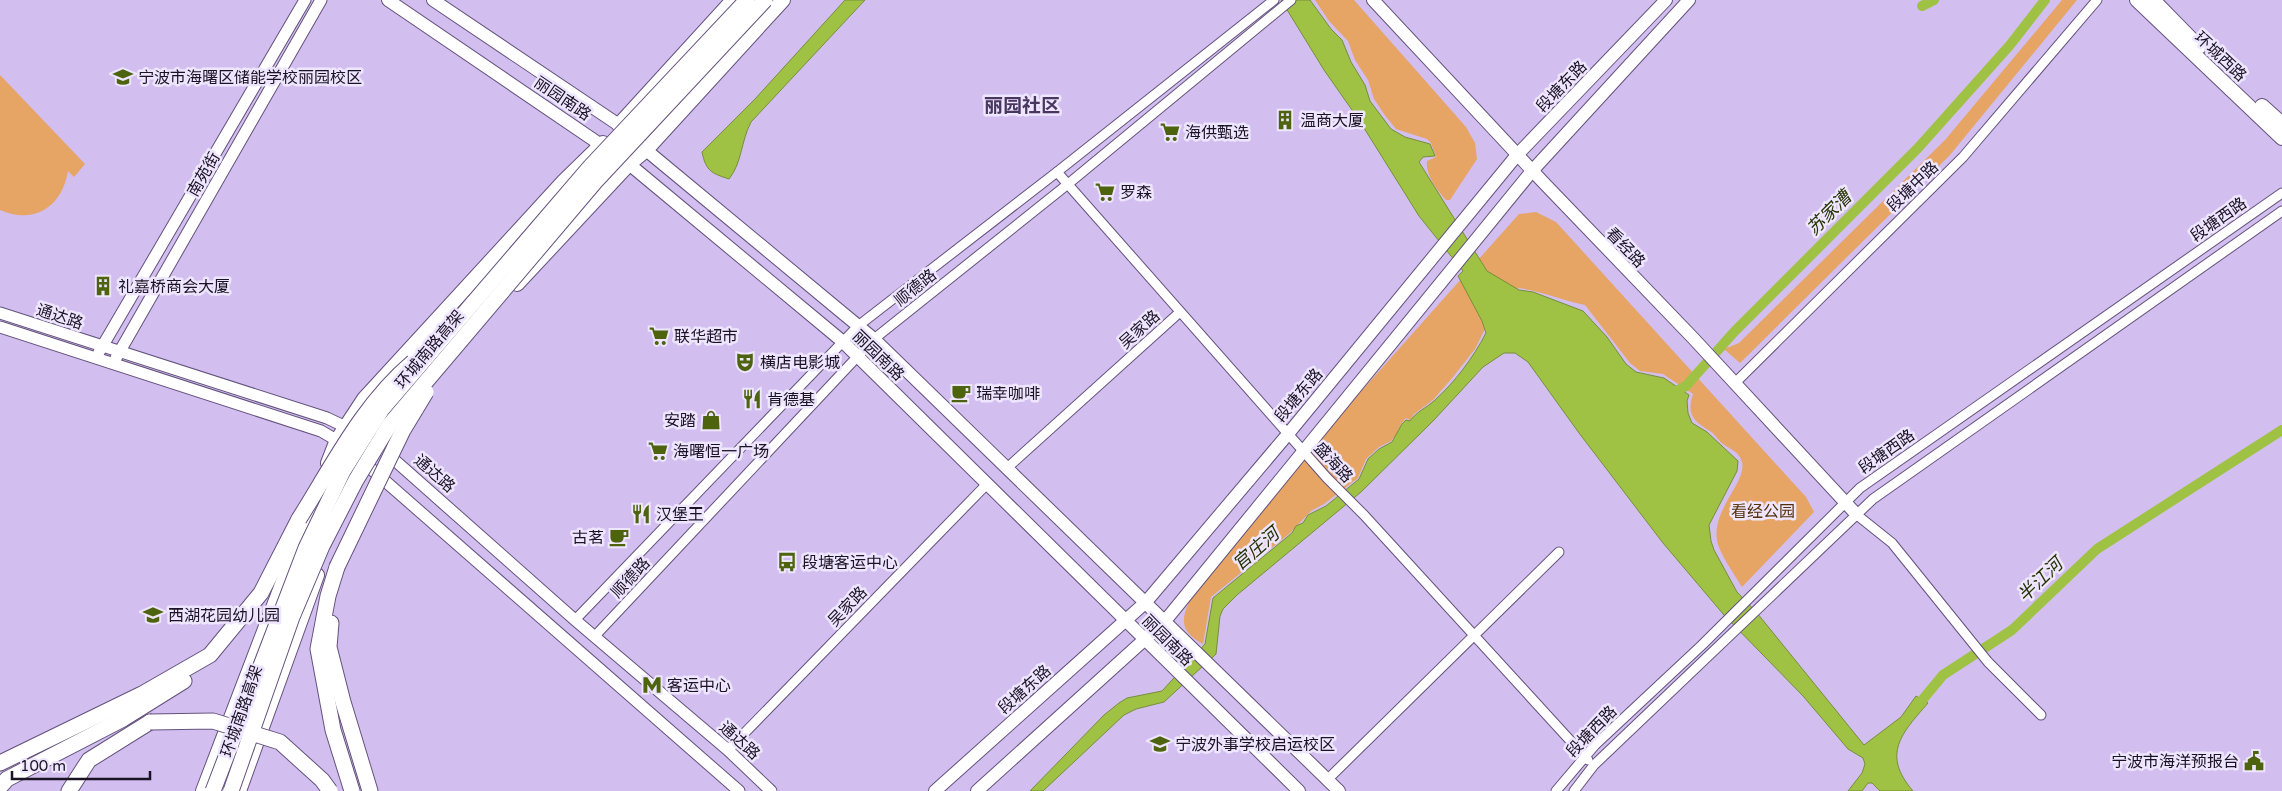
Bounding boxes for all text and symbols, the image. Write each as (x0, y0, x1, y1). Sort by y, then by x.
street label: 环城西路 (2190, 28, 2251, 86)
street label: 段塘东路 (1532, 57, 1591, 117)
school or university icon: 宁波市海曙区储能学校丽园校区 (112, 66, 134, 88)
place label: 宁波市海曙区储能学校丽园校区 (138, 68, 362, 88)
street label: 丽园南路 (530, 73, 595, 125)
district label: 丽园社区 (984, 95, 1060, 117)
building icon: 温商大厦 (1274, 109, 1296, 131)
place label: 温商大厦 (1300, 111, 1364, 131)
supermarket icon: 海供甄选 (1159, 121, 1181, 143)
place label: 海供甄选 (1185, 123, 1249, 143)
street label: 南苑街 (183, 149, 225, 200)
street label: 段塘中路 (1883, 157, 1943, 216)
supermarket icon: 罗森 (1094, 181, 1116, 203)
place label: 罗森 (1120, 183, 1152, 203)
water label: 苏家漕 (1802, 184, 1858, 240)
street label: 段塘西路 (2187, 193, 2251, 246)
street label: 看经路 (1601, 223, 1649, 272)
street label: 顺德路 (891, 265, 941, 311)
building icon: 礼嘉桥商会大厦 (92, 275, 114, 297)
place label: 礼嘉桥商会大厦 (118, 277, 230, 297)
street label: 通达路 (34, 300, 86, 334)
street label: 环城南路高架 (391, 306, 468, 393)
street label: 吴家路 (1115, 306, 1164, 353)
supermarket icon: 联华超市 (648, 325, 670, 347)
street label: 丽园南路 (848, 326, 908, 385)
place label: 联华超市 (674, 327, 738, 347)
theatre icon: 横店电影城 (734, 351, 756, 373)
place label: 横店电影城 (760, 353, 840, 373)
street label: 段塘东路 (1271, 365, 1327, 427)
cafe icon: 瑞幸咖啡 (950, 382, 972, 404)
place label: 瑞幸咖啡 (976, 384, 1040, 404)
restaurant icon: 肯德基 (741, 388, 763, 410)
place label: 肯德基 (767, 390, 815, 410)
shop icon: 安踏 (700, 409, 722, 431)
place label: 安踏 (664, 411, 696, 431)
street label: 段塘西路 (1855, 425, 1919, 478)
street label: 盛海路 (1310, 438, 1357, 487)
supermarket icon: 海曙恒一广场 (647, 440, 669, 462)
place label: 海曙恒一广场 (673, 442, 769, 462)
street label: 通达路 (410, 450, 459, 497)
park label: 看经公园 (1731, 502, 1795, 522)
restaurant icon: 汉堡王 (630, 503, 652, 525)
place label: 汉堡王 (656, 505, 704, 525)
water label: 官庄河 (1228, 521, 1286, 575)
cafe icon: 古茗 (608, 526, 630, 548)
place label: 古茗 (572, 528, 604, 548)
bus stop icon: 段塘客运中心 (776, 551, 798, 573)
water label: 半江河 (2013, 551, 2069, 607)
street label: 顺德路 (607, 553, 654, 602)
place label: 段塘客运中心 (802, 553, 898, 573)
street label: 吴家路 (824, 582, 872, 631)
school or university icon: 西湖花园幼儿园 (142, 604, 164, 626)
place label: 西湖花园幼儿园 (168, 606, 280, 626)
street label: 丽园南路 (1138, 611, 1197, 670)
street label: 段塘东路 (994, 661, 1055, 719)
street label: 环城南路高架 (217, 663, 267, 760)
metro station icon: 客运中心 (641, 674, 663, 696)
place label: 客运中心 (667, 676, 731, 696)
street label: 段塘西路 (1562, 702, 1621, 762)
street label: 通达路 (715, 717, 764, 764)
school or university icon: 宁波外事学校启运校区 (1149, 733, 1171, 755)
place label: 宁波外事学校启运校区 (1175, 735, 1335, 755)
scale bar (12, 748, 150, 780)
public building icon: 宁波市海洋预报台 (2243, 750, 2265, 772)
place label: 宁波市海洋预报台 (2111, 752, 2239, 772)
text: 100 m (20, 757, 66, 775)

